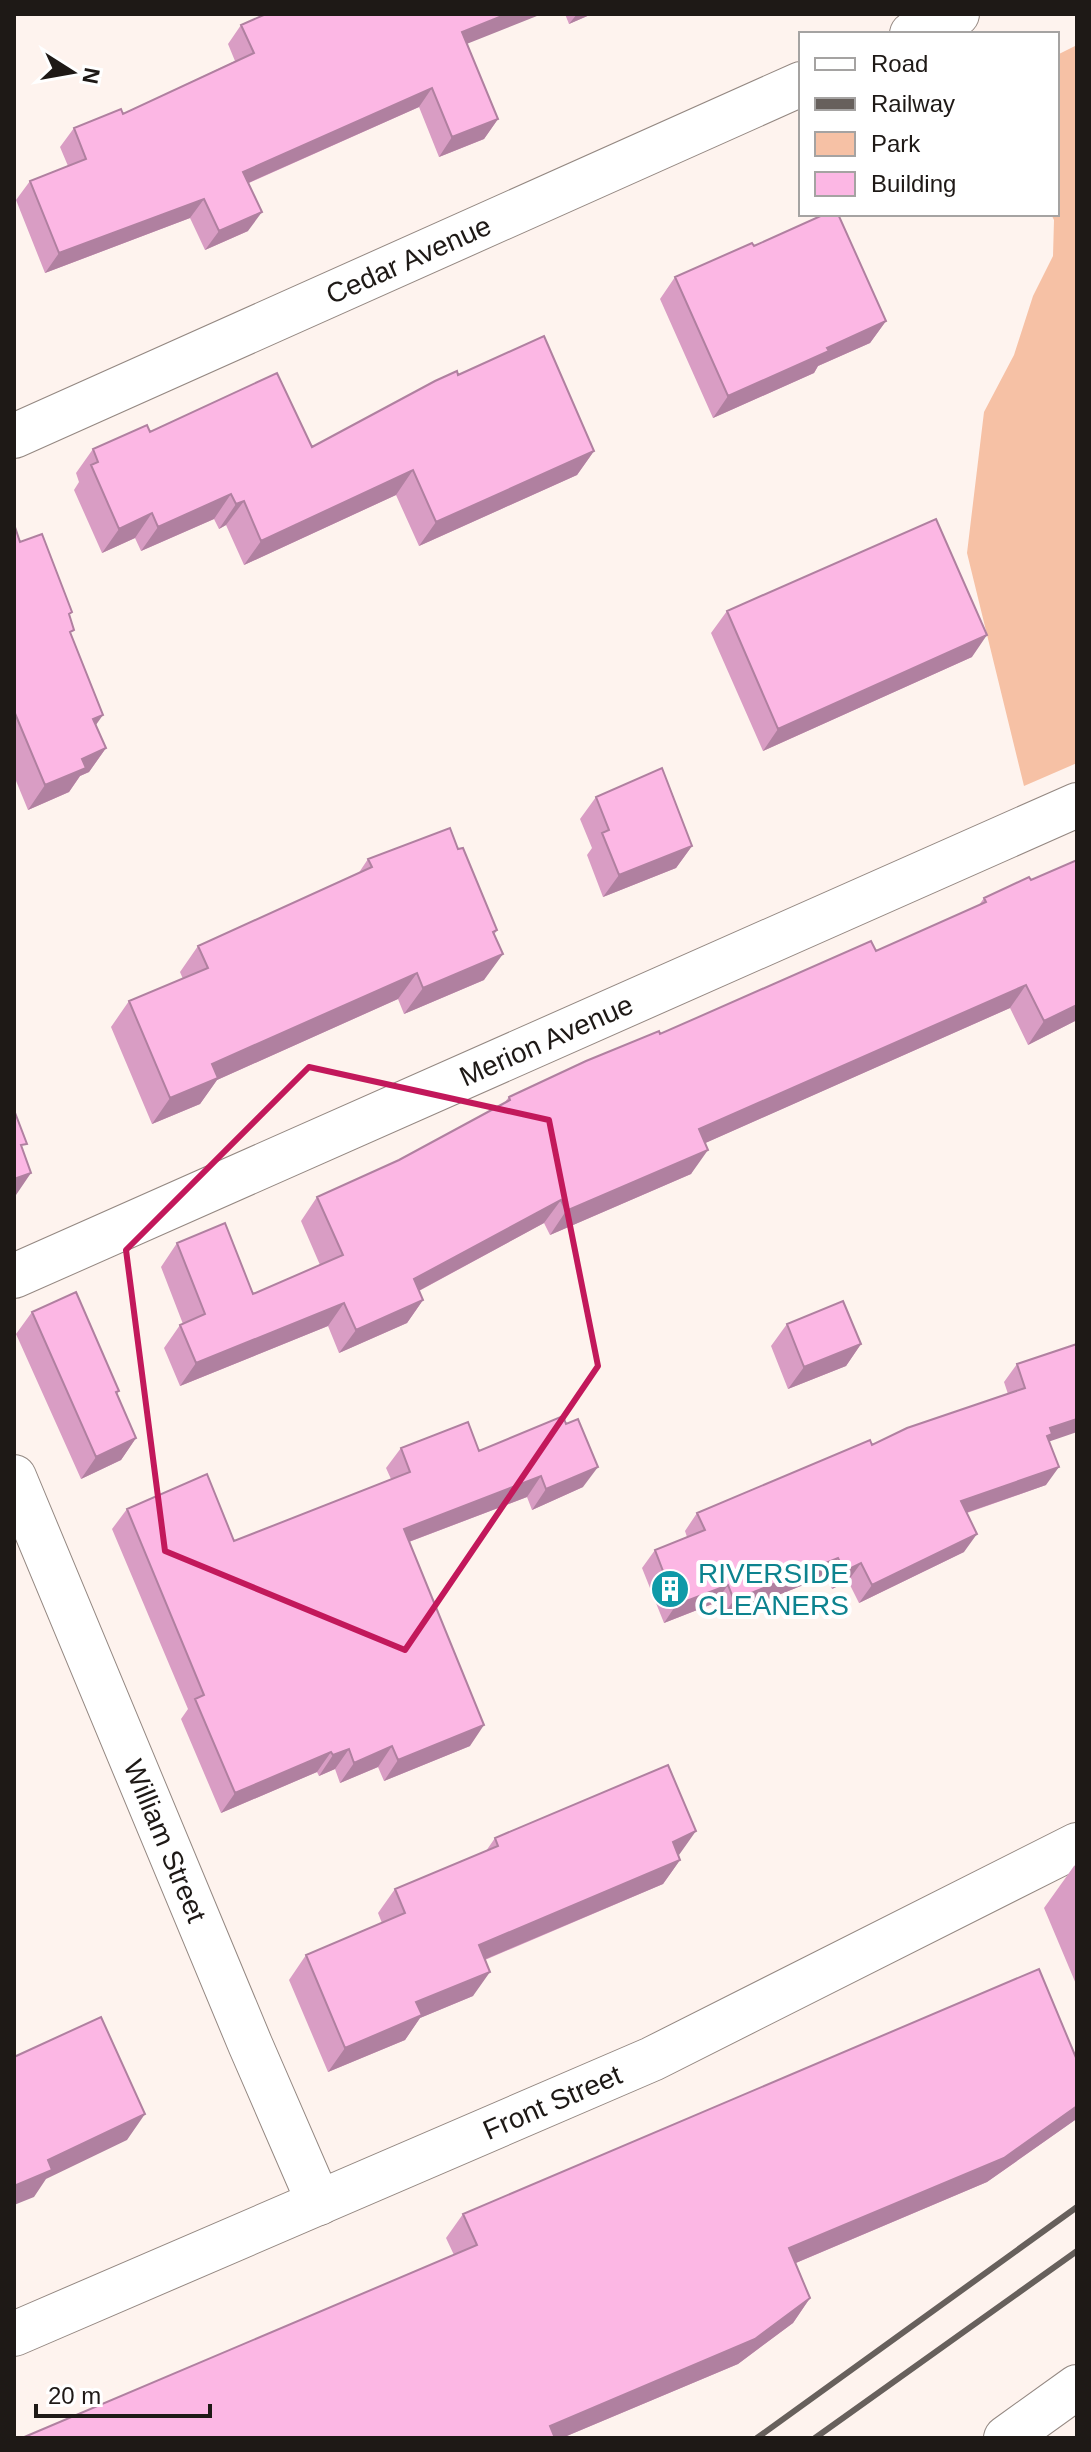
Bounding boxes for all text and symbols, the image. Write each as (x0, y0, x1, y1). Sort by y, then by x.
north arrow (32, 32, 112, 112)
legend (799, 32, 1059, 216)
text: Road (871, 50, 928, 77)
text: N (77, 66, 105, 86)
text: Railway (871, 90, 955, 117)
text: Park (871, 130, 921, 157)
text: Building (871, 170, 956, 197)
street label: Cedar Avenue (321, 209, 495, 310)
street label: Merion Avenue (455, 988, 638, 1092)
place label: RIVERSIDE CLEANERS (698, 1558, 849, 1621)
building icon: RIVERSIDE CLEANERS (649, 1568, 691, 1610)
street label: William Street (118, 1755, 213, 1927)
street label: Front Street (478, 2058, 626, 2146)
scale bar (36, 2368, 210, 2418)
text: 20 m (48, 2382, 101, 2409)

